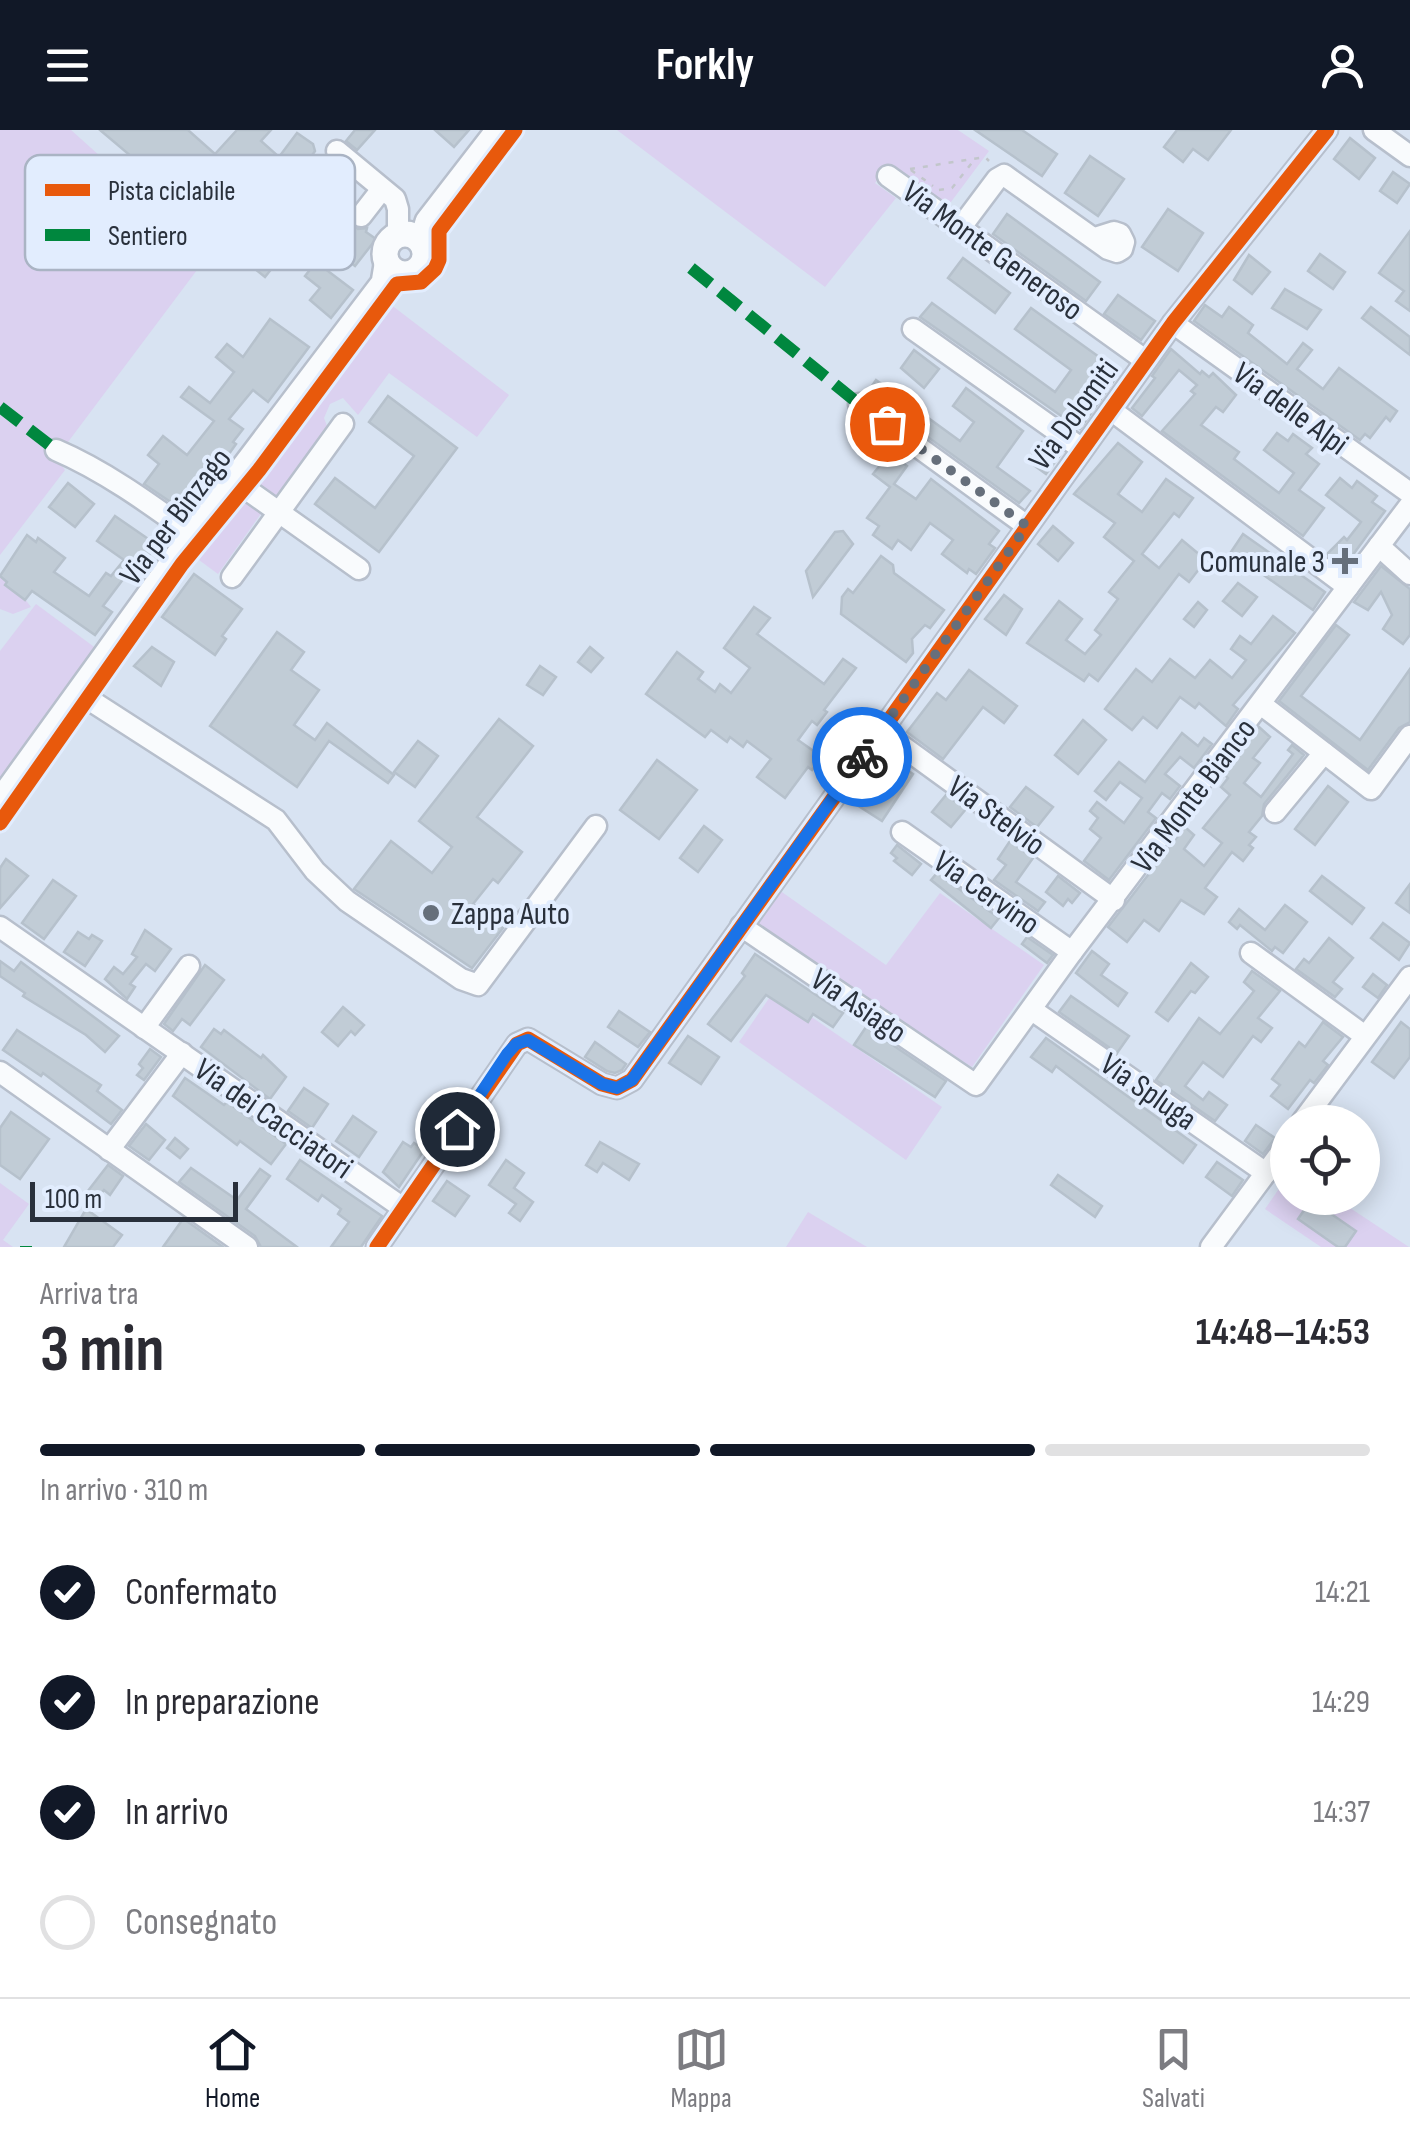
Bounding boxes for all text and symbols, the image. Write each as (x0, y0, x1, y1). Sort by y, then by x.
icon: menu (40, 38, 95, 93)
text: Forkly (656, 38, 754, 93)
icon: person (1315, 38, 1370, 93)
legend (25, 155, 355, 270)
street label: Via Monte Generoso (894, 173, 1090, 330)
text: Pista ciclabile (108, 175, 236, 208)
text: Sentiero (108, 220, 188, 253)
street label: Via Dolomiti (1021, 352, 1128, 478)
street label: Via delle Alpi (1225, 354, 1355, 464)
pin (845, 382, 930, 467)
icon: bag (860, 397, 915, 452)
street label: Via per Binzago (112, 441, 240, 593)
place label: Comunale 3 (1199, 543, 1325, 582)
marker: Comunale 3 (1334, 550, 1356, 572)
courier (812, 707, 912, 807)
street label: Via Monte Bianco (1123, 711, 1265, 881)
icon: bike (835, 730, 890, 785)
street label: Via Stelvio (940, 768, 1053, 865)
street label: Via Cervino (926, 843, 1047, 944)
place label: Zappa Auto (451, 895, 570, 934)
marker: Zappa Auto (420, 902, 442, 924)
street label: Via Asiago (803, 960, 914, 1052)
street label: Via Spluga (1092, 1045, 1204, 1139)
street label: Via dei Cacciatori (187, 1050, 360, 1188)
pin (415, 1087, 500, 1172)
icon: home (430, 1102, 485, 1157)
map controls (1270, 1105, 1380, 1215)
button: locate (1270, 1105, 1380, 1215)
scale bar (30, 1177, 238, 1222)
text: 100 m (45, 1183, 102, 1216)
text: Arriva tra (40, 1275, 139, 1314)
text: 14:48–14:53 (1196, 1310, 1370, 1355)
text: 3 min (40, 1312, 164, 1390)
text: In arrivo · 310 m (40, 1471, 208, 1510)
icon: check (40, 1565, 95, 1620)
text: Confermato (125, 1570, 278, 1615)
text: 14:21 (1315, 1573, 1370, 1612)
icon: check (40, 1675, 95, 1730)
text: In preparazione (125, 1680, 320, 1725)
text: 14:29 (1312, 1683, 1370, 1722)
icon: check (40, 1785, 95, 1840)
text: In arrivo (125, 1790, 229, 1835)
text: 14:37 (1313, 1793, 1370, 1832)
text: Consegnato (125, 1900, 277, 1945)
tab: Home (205, 2022, 260, 2115)
tab: Mappa (670, 2022, 732, 2115)
tab: Salvati (1142, 2022, 1205, 2115)

